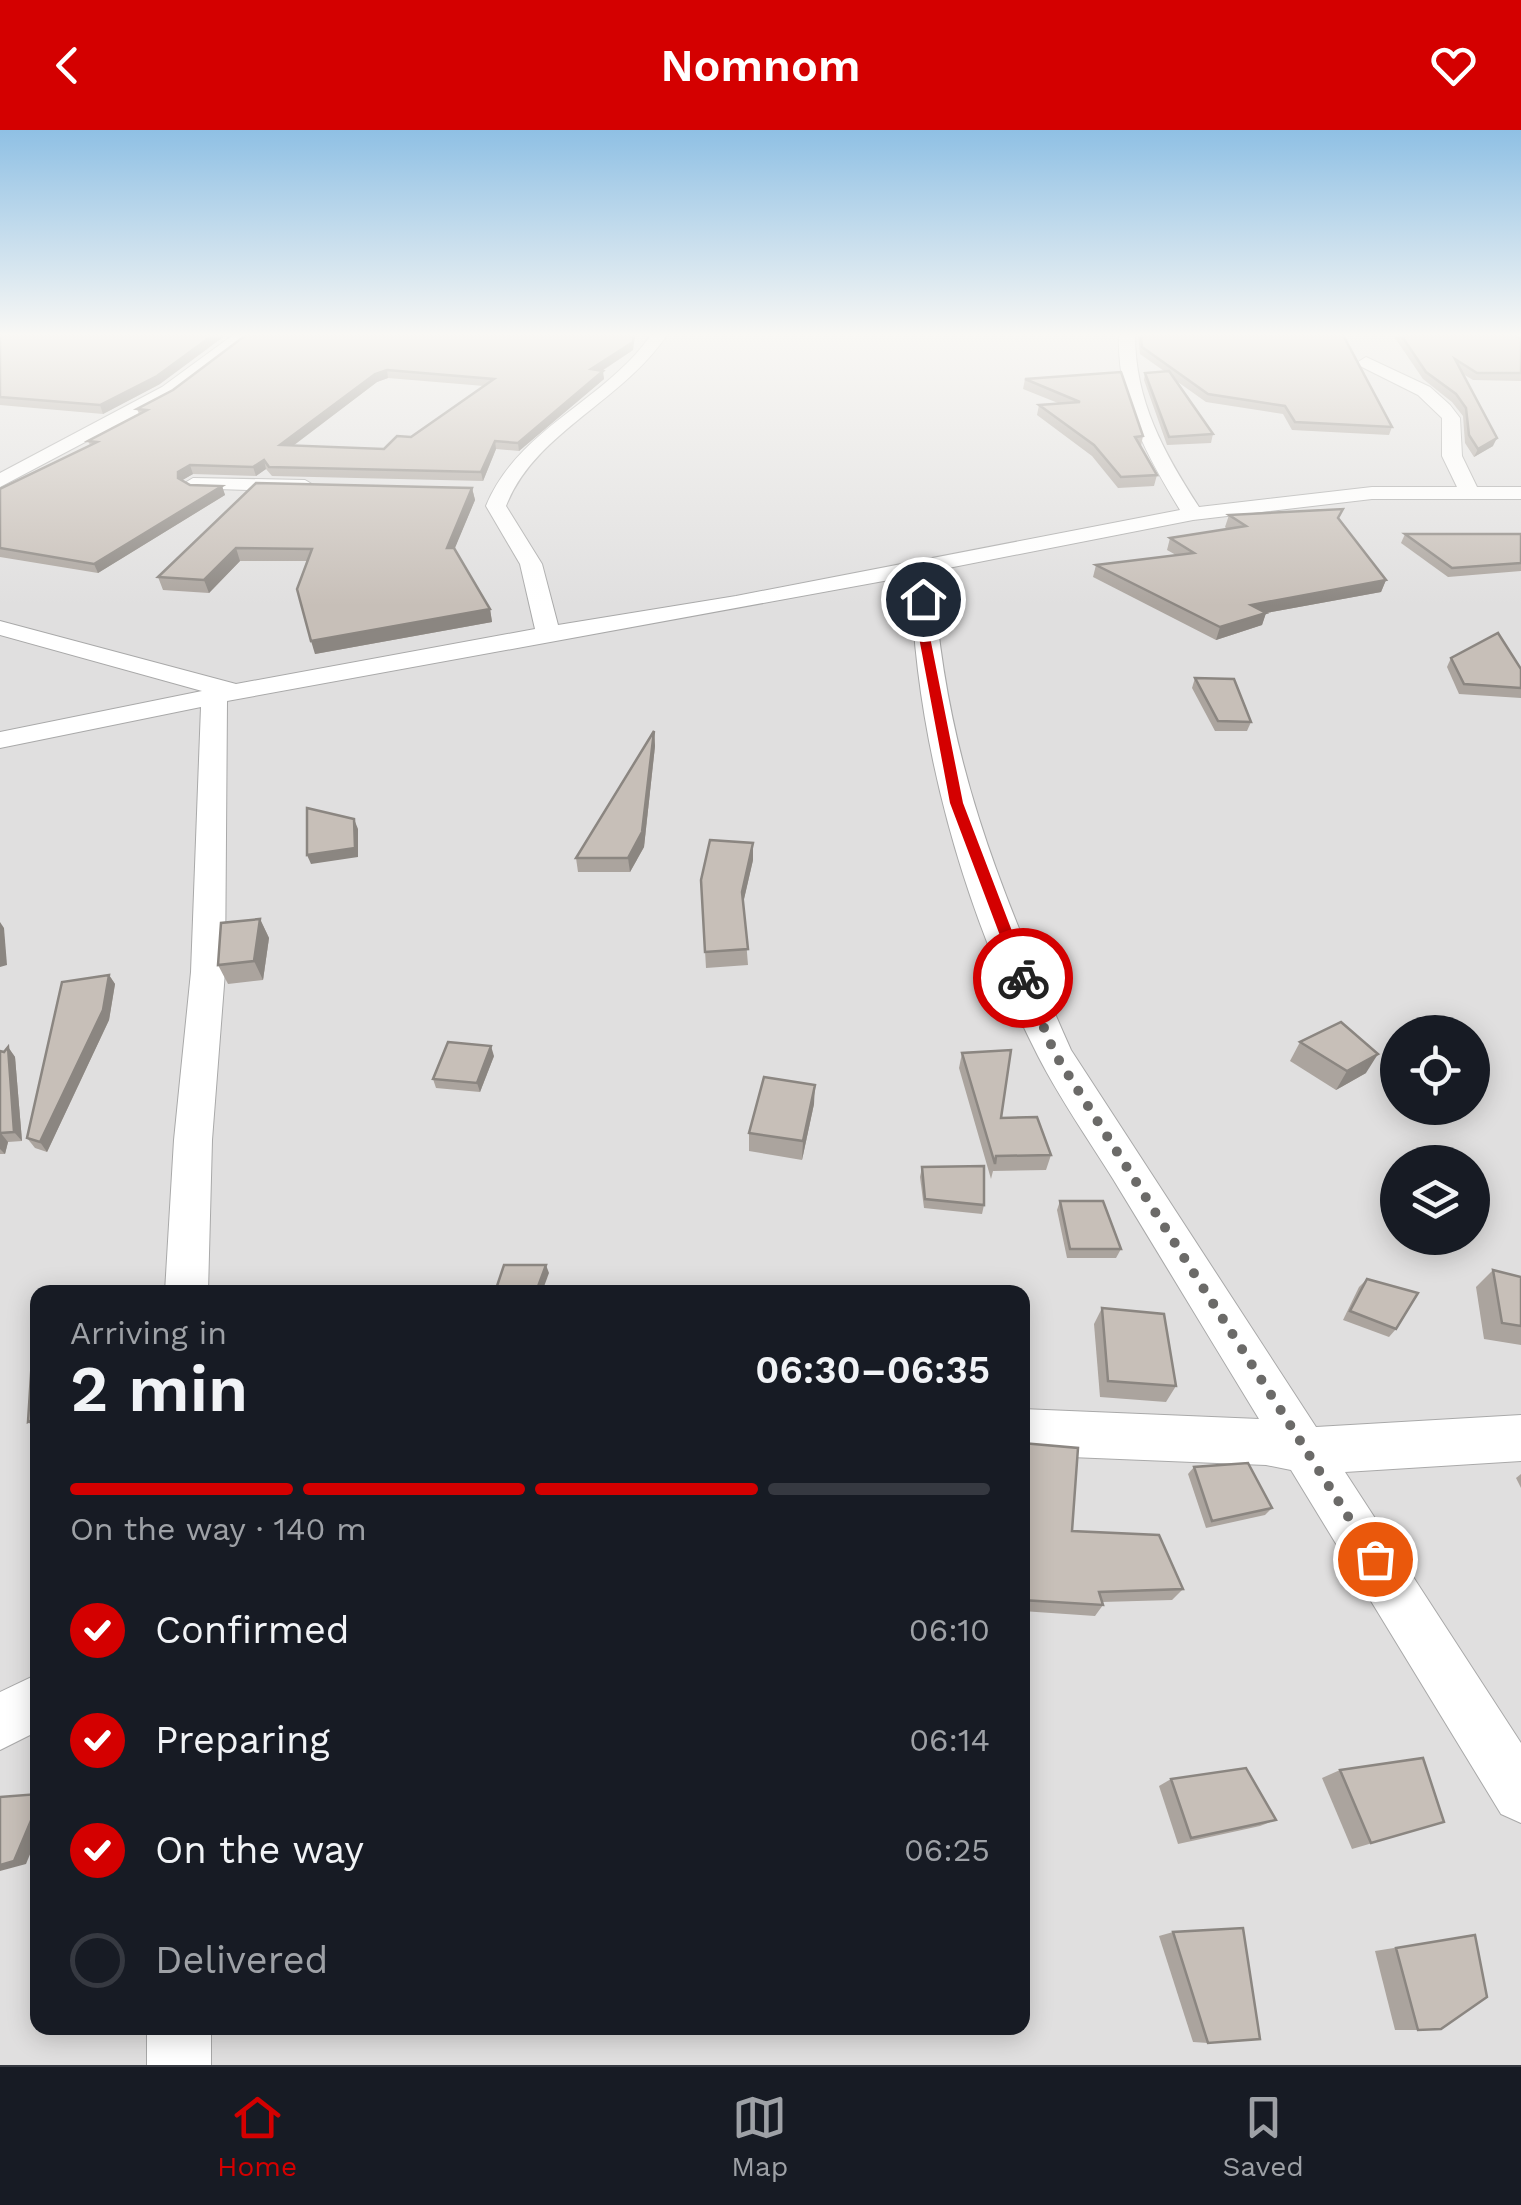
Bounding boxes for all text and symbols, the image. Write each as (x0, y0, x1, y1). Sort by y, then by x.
icon: back (40, 38, 95, 93)
icon: heart (1426, 38, 1481, 93)
text: Nomnom (661, 39, 860, 92)
pin (881, 557, 966, 642)
icon: home (896, 572, 951, 627)
courier (973, 928, 1073, 1028)
icon: bike (996, 951, 1051, 1006)
map controls (1380, 1015, 1490, 1255)
button: locate (1380, 1015, 1490, 1125)
button: layers (1380, 1145, 1490, 1255)
text: Arriving in (70, 1314, 227, 1352)
text: 06:30–06:35 (755, 1348, 990, 1392)
text: 2 min (70, 1351, 248, 1427)
text: On the way · 140 m (70, 1510, 367, 1548)
pin (1333, 1517, 1418, 1602)
icon: bag (1348, 1532, 1403, 1587)
icon: check (70, 1603, 125, 1658)
text: Confirmed (155, 1608, 350, 1652)
text: 06:10 (909, 1611, 990, 1649)
icon: check (70, 1713, 125, 1768)
text: Preparing (155, 1718, 330, 1762)
text: 06:14 (909, 1721, 990, 1759)
icon: check (70, 1823, 125, 1878)
text: On the way (155, 1828, 364, 1872)
text: 06:25 (904, 1831, 990, 1869)
text: Delivered (155, 1938, 328, 1982)
tab: Home (217, 2090, 297, 2183)
tab: Map (731, 2090, 788, 2183)
tab: Saved (1223, 2090, 1304, 2183)

